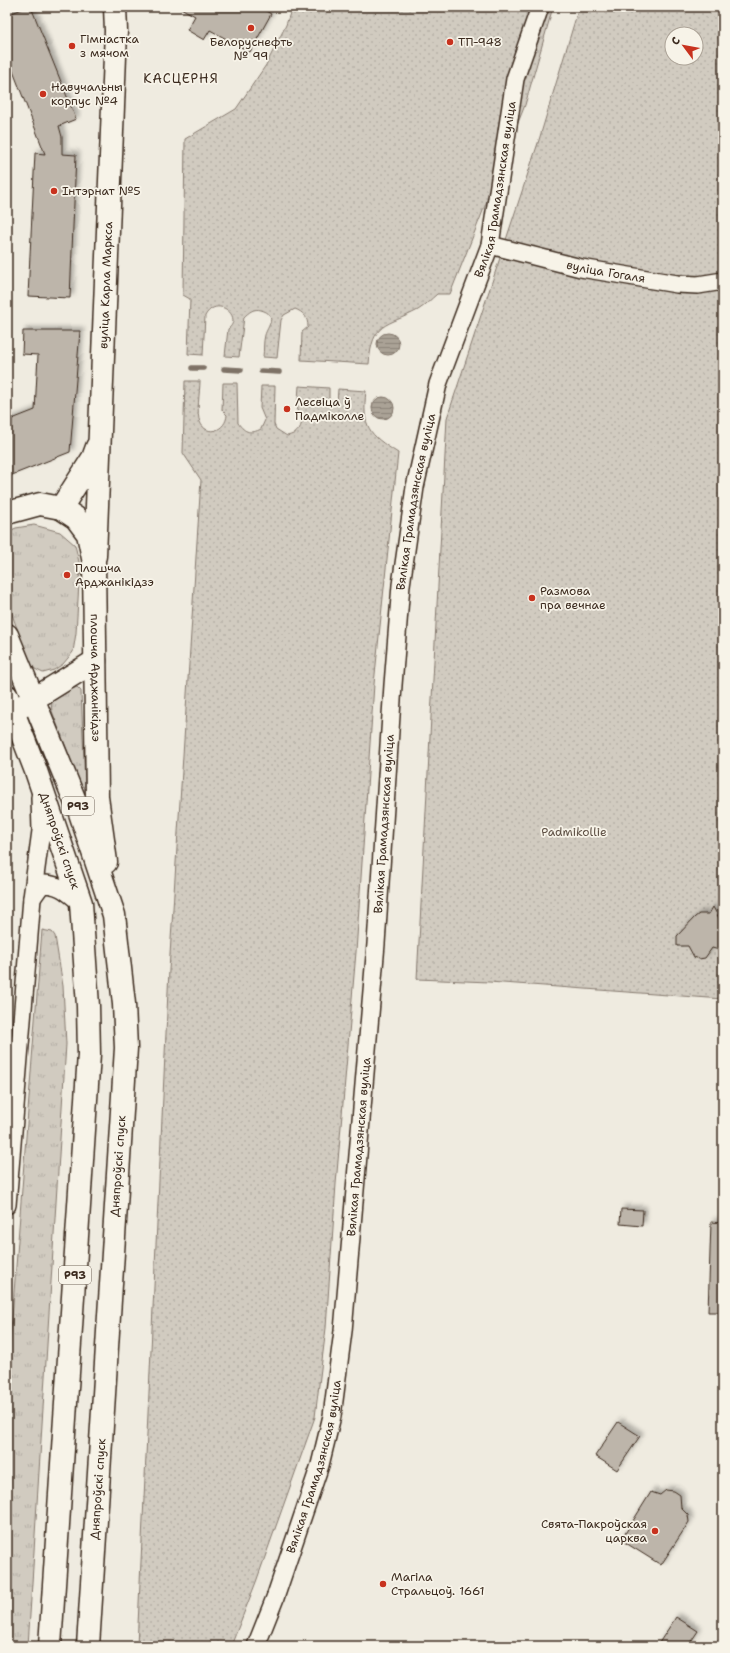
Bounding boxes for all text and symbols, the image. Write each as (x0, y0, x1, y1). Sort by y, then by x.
marker: Белоруснефть № 99 (246, 23, 256, 33)
north arrow (664, 26, 704, 66)
place label: Гімнастка з мячом (80, 31, 139, 61)
place label: Белоруснефть № 99 (210, 34, 292, 64)
place label: ТП-948 (458, 34, 502, 50)
text: С (668, 34, 684, 48)
marker: ТП-948 (445, 37, 455, 47)
marker: Гімнастка з мячом (67, 41, 77, 51)
district label: КАСЦЕРНЯ (143, 70, 219, 87)
place label: Навучальны корпус №4 (51, 79, 123, 109)
marker: Навучальны корпус №4 (38, 89, 48, 99)
street label: Вялікая Грамадзянская вуліца (471, 100, 520, 280)
place label: Інтэрнат №5 (62, 183, 141, 199)
marker: Інтэрнат №5 (49, 186, 59, 196)
street label: вуліца Карла Маркса (95, 221, 116, 349)
street label: вуліца Гогаля (565, 257, 646, 287)
place label: Лесвіца ў Падміколле (295, 394, 365, 424)
marker: Лесвіца ў Падміколле (282, 404, 292, 414)
street label: Вялікая Грамадзянская вуліца (393, 411, 439, 591)
place label: Плошча Арджанікідзэ (75, 560, 154, 590)
marker: Плошча Арджанікідзэ (62, 570, 72, 580)
place label: Размова пра вечнае (540, 583, 606, 613)
marker: Размова пра вечнае (527, 593, 537, 603)
street label: плошча Арджанікідзэ (87, 614, 104, 742)
street label: Вялікая Грамадзянская вуліца (370, 733, 398, 914)
street label: Дняпроўскі спуск (36, 790, 84, 892)
road number: Р93 (62, 797, 94, 815)
park label: Padmikollie (541, 824, 607, 840)
street label: Вялікая Грамадзянская вуліца (343, 1056, 374, 1237)
street label: Дняпроўскі спуск (106, 1114, 130, 1217)
road number: Р93 (59, 1266, 91, 1284)
street label: Вялікая Грамадзянская вуліца (283, 1378, 345, 1555)
street label: Дняпроўскі спуск (86, 1437, 110, 1540)
place label: Свята-Пакроўская царква (541, 1516, 648, 1546)
marker: Свята-Пакроўская царква (650, 1526, 660, 1536)
place label: Магіла Стральцоў. 1661 (391, 1569, 484, 1599)
marker: Магіла Стральцоў. 1661 (378, 1579, 388, 1589)

